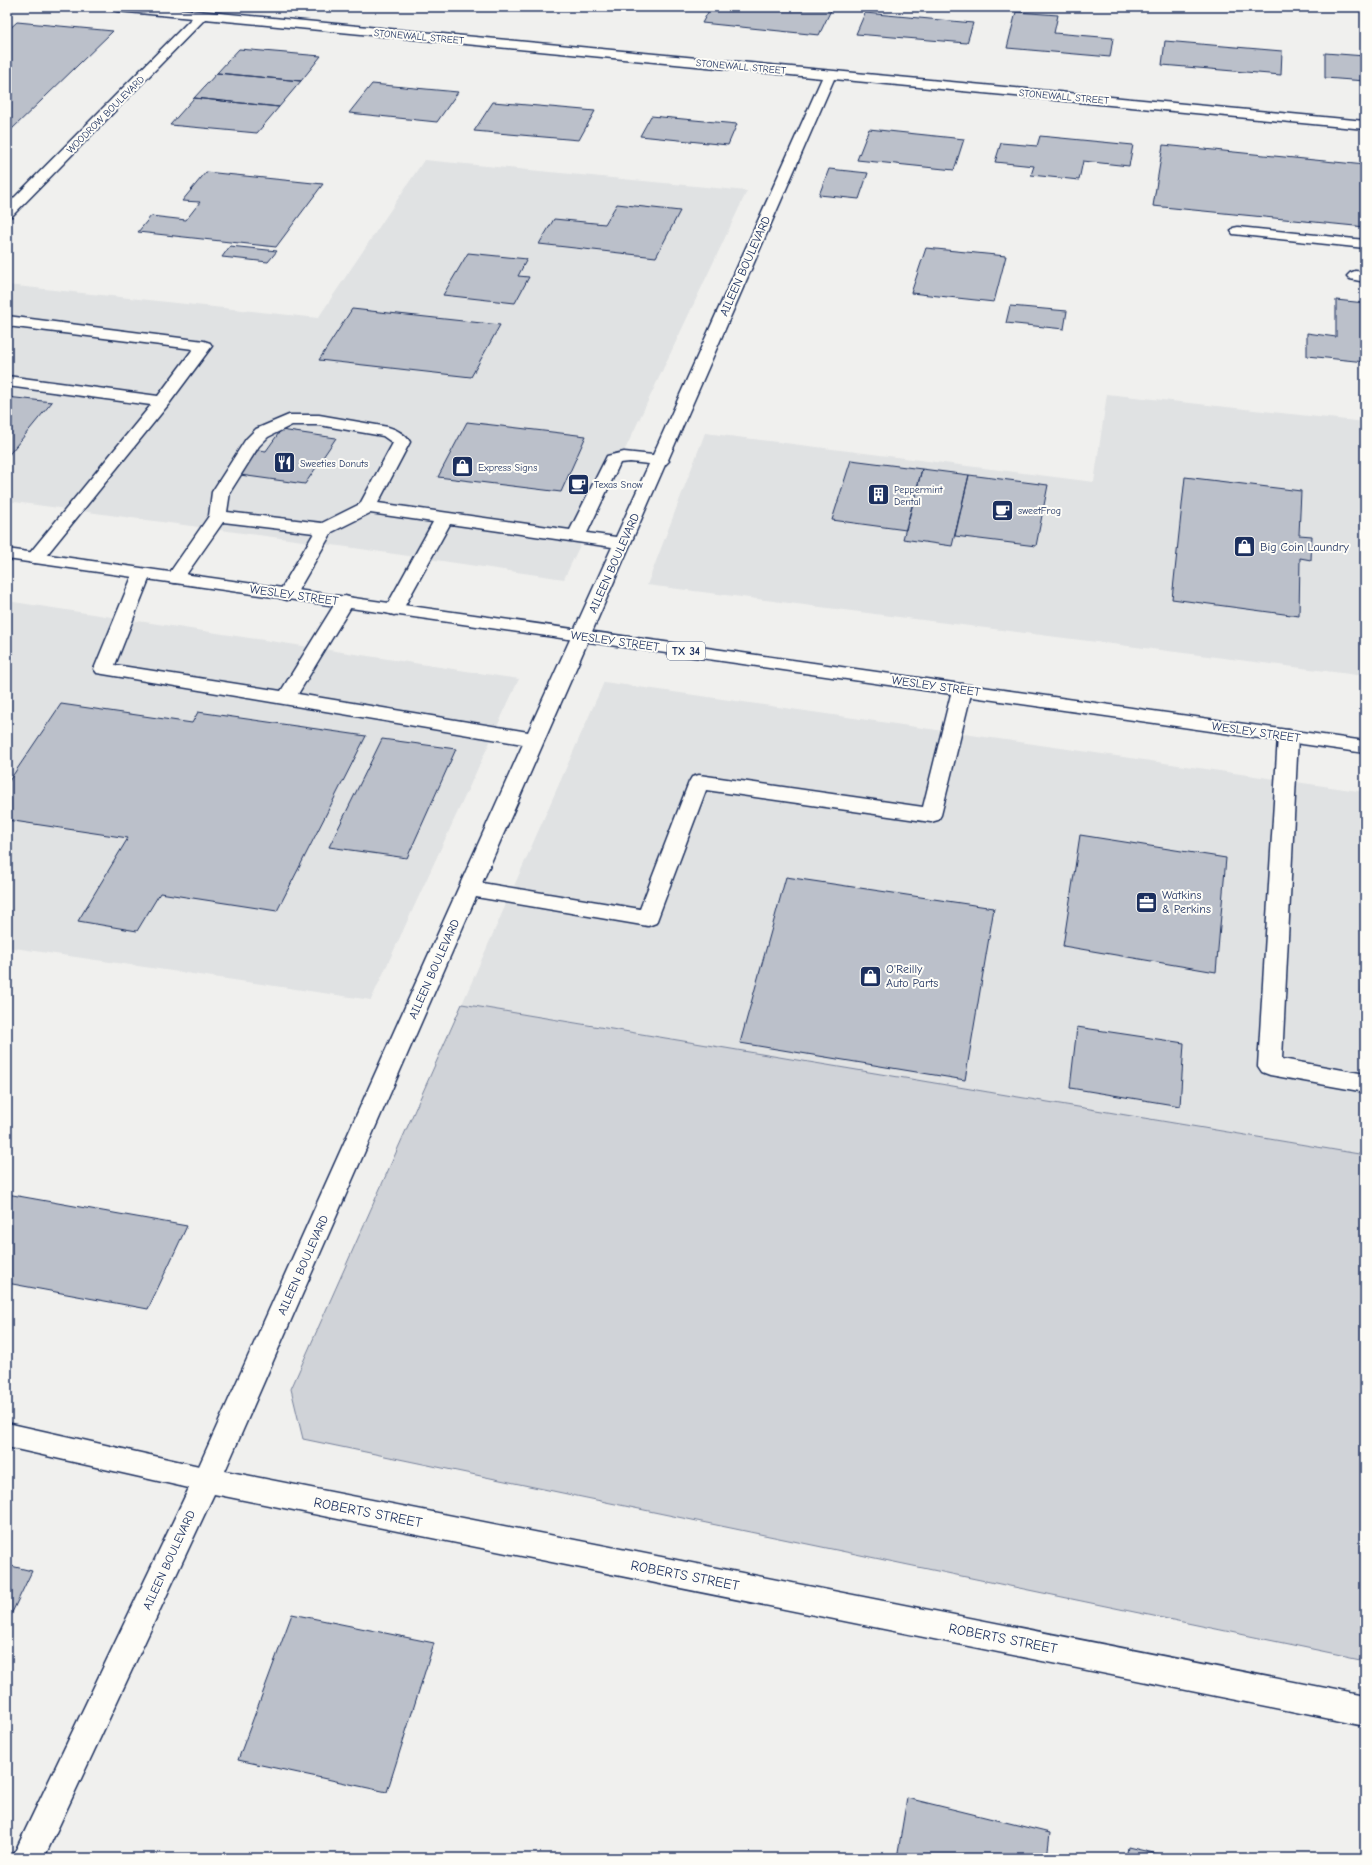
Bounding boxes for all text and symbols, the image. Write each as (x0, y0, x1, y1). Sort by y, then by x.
street label: STONEWALL STREET (373, 27, 465, 47)
street label: STONEWALL STREET (695, 57, 787, 77)
street label: WOODROW BOULEVARD (64, 73, 147, 156)
street label: STONEWALL STREET (1018, 87, 1110, 107)
street label: AILEEN BOULEVARD (717, 214, 773, 318)
restaurant icon: Sweeties Donuts (271, 450, 297, 476)
shop icon: Express Signs (450, 454, 476, 480)
place label: Sweeties Donuts (300, 458, 368, 470)
place label: Express Signs (478, 462, 537, 474)
cafe icon: Texas Snow (565, 471, 591, 497)
place label: Texas Snow (594, 479, 643, 491)
building icon: Peppermint Dental (865, 482, 891, 508)
place label: Peppermint Dental (894, 484, 944, 508)
cafe icon: sweetFrog (989, 497, 1015, 523)
place label: sweetFrog (1018, 505, 1061, 517)
street label: AILEEN BOULEVARD (586, 511, 642, 615)
shop icon: Big Coin Laundry (1232, 534, 1258, 560)
place label: Big Coin Laundry (1260, 540, 1349, 554)
street label: WESLEY STREET (249, 582, 340, 608)
street label: WESLEY STREET (570, 628, 661, 654)
road number: TX 34 (667, 642, 705, 660)
street label: WESLEY STREET (891, 673, 982, 699)
street label: WESLEY STREET (1211, 719, 1302, 745)
place label: Watkins & Perkins (1162, 888, 1211, 916)
office icon: Watkins & Perkins (1133, 889, 1159, 915)
street label: AILEEN BOULEVARD (406, 917, 462, 1021)
place label: O'Reilly Auto Parts (886, 962, 938, 990)
shop icon: O'Reilly Auto Parts (857, 963, 883, 989)
street label: AILEEN BOULEVARD (275, 1213, 331, 1317)
street label: ROBERTS STREET (312, 1494, 424, 1531)
street label: AILEEN BOULEVARD (140, 1508, 198, 1612)
street label: ROBERTS STREET (629, 1557, 741, 1594)
street label: ROBERTS STREET (947, 1620, 1059, 1657)

